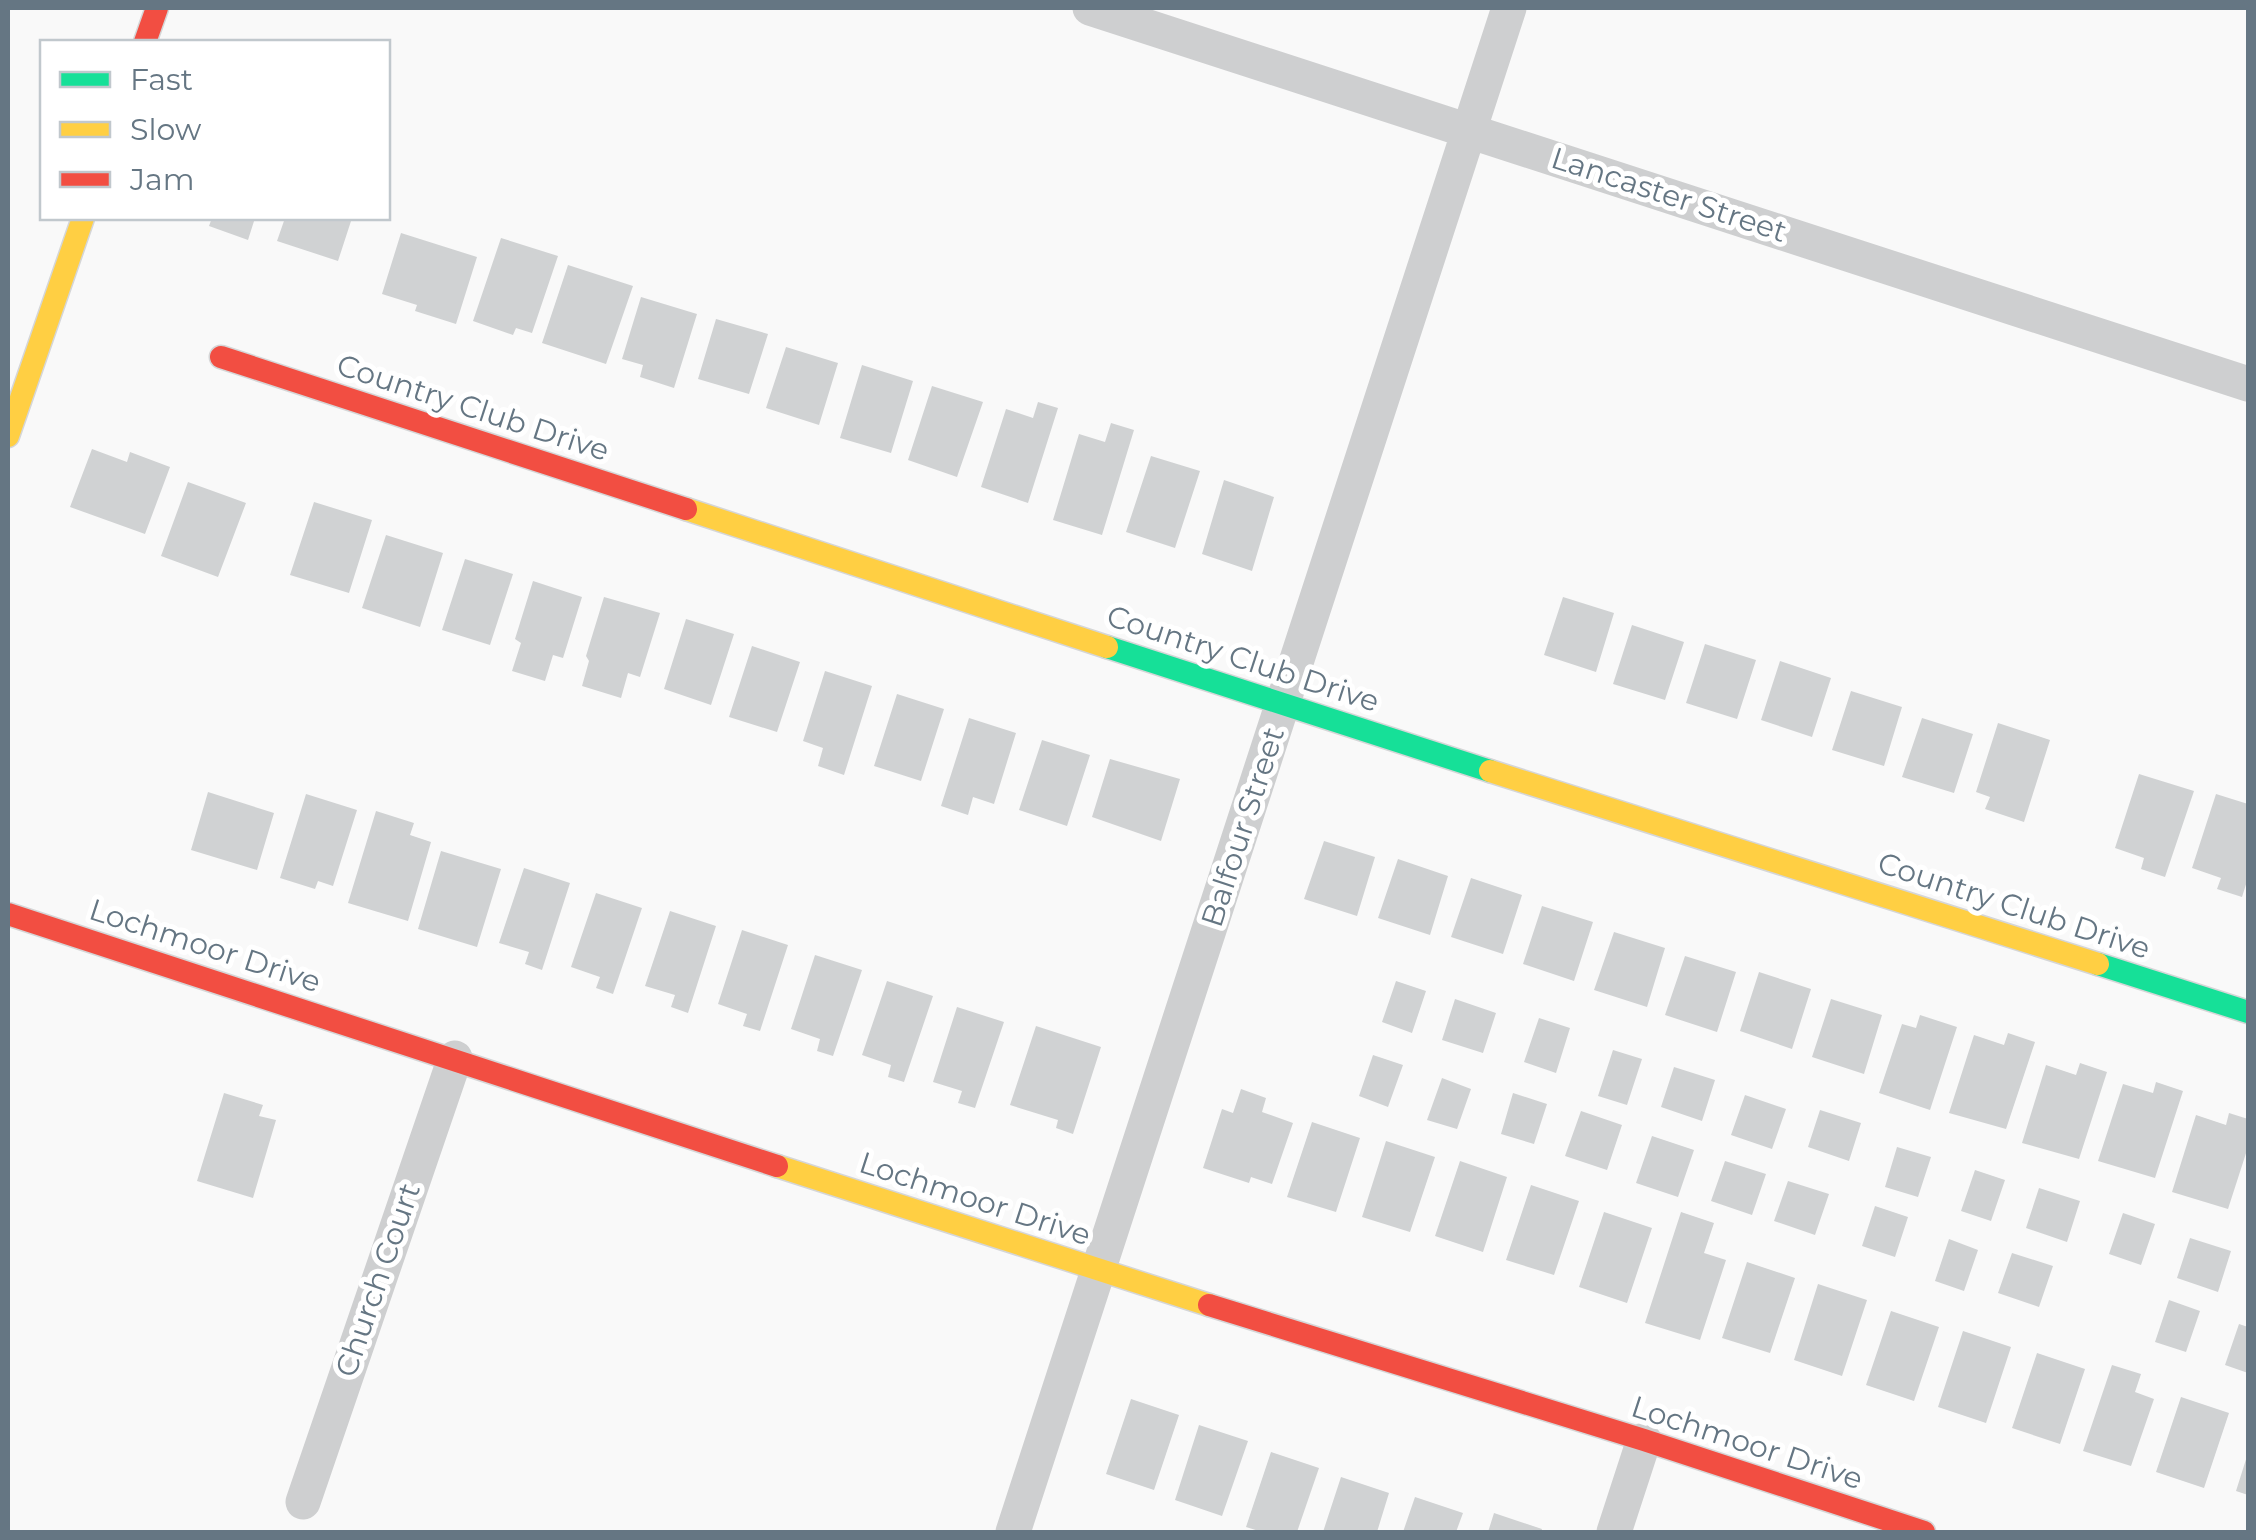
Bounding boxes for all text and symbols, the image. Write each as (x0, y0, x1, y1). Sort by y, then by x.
legend (40, 40, 390, 220)
text: Fast (130, 61, 193, 98)
text: Slow (130, 111, 202, 148)
street label: Lancaster Street (1547, 139, 1791, 250)
text: Jam (129, 161, 195, 198)
street label: Country Club Drive (332, 346, 614, 469)
street label: Country Club Drive (1102, 597, 1384, 720)
street label: Balfour Street (1193, 722, 1292, 931)
street label: Country Club Drive (1873, 844, 2155, 967)
street label: Lochmoor Drive (85, 891, 326, 1000)
street label: Lochmoor Drive (855, 1144, 1096, 1253)
street label: Church Court (327, 1178, 428, 1382)
street label: Lochmoor Drive (1627, 1388, 1868, 1497)

